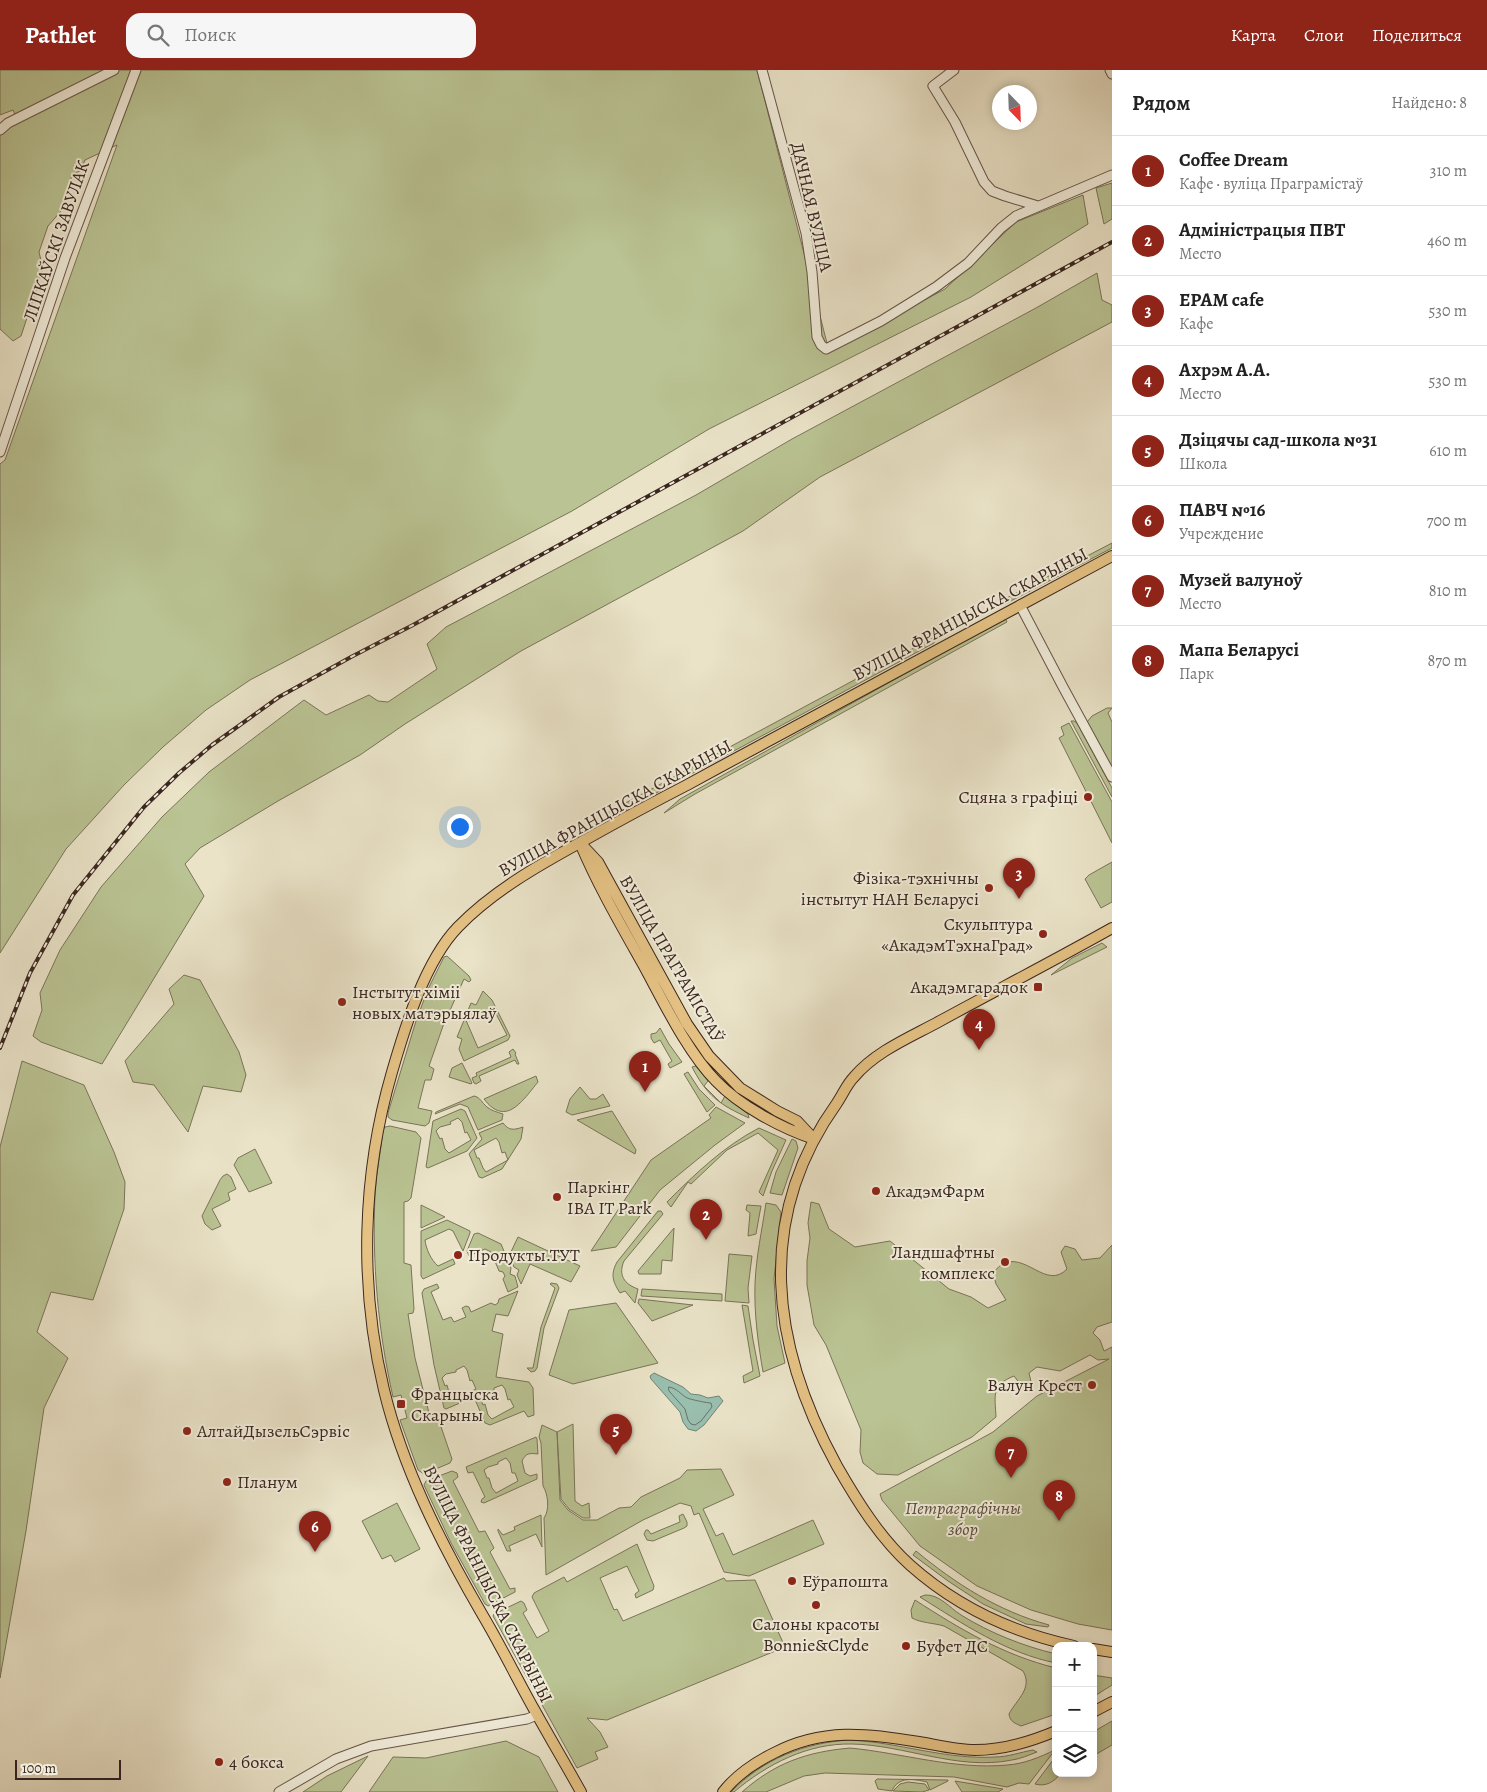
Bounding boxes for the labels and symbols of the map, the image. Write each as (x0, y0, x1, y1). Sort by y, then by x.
north arrow (992, 85, 1037, 130)
street label: ДАЧНАЯ ВУЛІЦА (785, 140, 839, 274)
street label: ЛІПКАЎСКІ ЗАВУЛАК (17, 157, 95, 325)
street label: ВУЛІЦА ФРАНЦЫСКА СКАРЫНЫ (848, 542, 1092, 686)
street label: ВУЛІЦА ФРАНЦЫСКА СКАРЫНЫ (494, 734, 736, 882)
place label: Сцяна з графіці (958, 785, 1078, 809)
marker: Сцяна з графіці (1082, 791, 1094, 803)
your location (447, 814, 473, 840)
pin: 3 (1003, 858, 1035, 899)
place label: Фізіка-тэхнічны інстытут НАН Беларусі (801, 866, 979, 911)
street label: ВУЛІЦА ПРАГРАМІСТАЎ (614, 871, 730, 1048)
marker: Фізіка-тэхнічны інстытут НАН Беларусі (983, 882, 995, 894)
place label: Скульптура «АкадэмТэхнаГрад» (881, 912, 1034, 957)
marker: Скульптура «АкадэмТэхнаГрад» (1037, 928, 1049, 940)
place label: Акадэмгарадок (910, 975, 1028, 999)
place label: Інстытут хіміі новых матэрыялаў (352, 980, 497, 1025)
marker: Акадэмгарадок (1032, 981, 1044, 993)
marker: Інстытут хіміі новых матэрыялаў (336, 996, 348, 1008)
pin: 4 (963, 1009, 995, 1050)
pin: 1 (629, 1051, 661, 1092)
place label: Паркінг IBA IT Park (567, 1175, 652, 1220)
place label: АкадэмФарм (885, 1179, 985, 1203)
marker: АкадэмФарм (870, 1185, 882, 1197)
marker: Паркінг IBA IT Park (551, 1191, 563, 1203)
pin: 2 (690, 1199, 722, 1240)
place label: Ландшафтны комплекс (892, 1240, 995, 1285)
place label: Продукты.ТУТ (468, 1243, 580, 1267)
marker: Продукты.ТУТ (452, 1249, 464, 1261)
marker: Ландшафтны комплекс (999, 1256, 1011, 1268)
place label: Валун Крест (987, 1373, 1082, 1397)
marker: Валун Крест (1086, 1379, 1098, 1391)
place label: Францыска Скарыны (411, 1382, 500, 1427)
marker: Францыска Скарыны (395, 1398, 407, 1410)
pin: 5 (600, 1414, 632, 1455)
place label: АлтайДызельСэрвіс (196, 1419, 350, 1443)
marker: АлтайДызельСэрвіс (181, 1425, 193, 1437)
pin: 7 (995, 1437, 1027, 1478)
street label: ВУЛІЦА ФРАНЦЫСКА СКАРЫНЫ (418, 1461, 558, 1707)
place label: Планум (237, 1470, 298, 1494)
marker: Планум (221, 1476, 233, 1488)
pin: 8 (1043, 1480, 1075, 1521)
park label: Петраграфічны збор (905, 1496, 1021, 1541)
pin: 6 (299, 1511, 331, 1552)
place label: Еўрапошта (802, 1569, 889, 1593)
marker: Еўрапошта (786, 1575, 798, 1587)
marker: Салоны красоты Bonnie&Clyde (810, 1599, 822, 1611)
place label: Салоны красоты Bonnie&Clyde (752, 1612, 880, 1657)
place label: Буфет ДС (916, 1634, 988, 1658)
marker: Буфет ДС (900, 1640, 912, 1652)
place label: 4 бокса (229, 1750, 285, 1774)
marker: 4 бокса (213, 1756, 225, 1768)
scale bar (15, 1757, 121, 1780)

